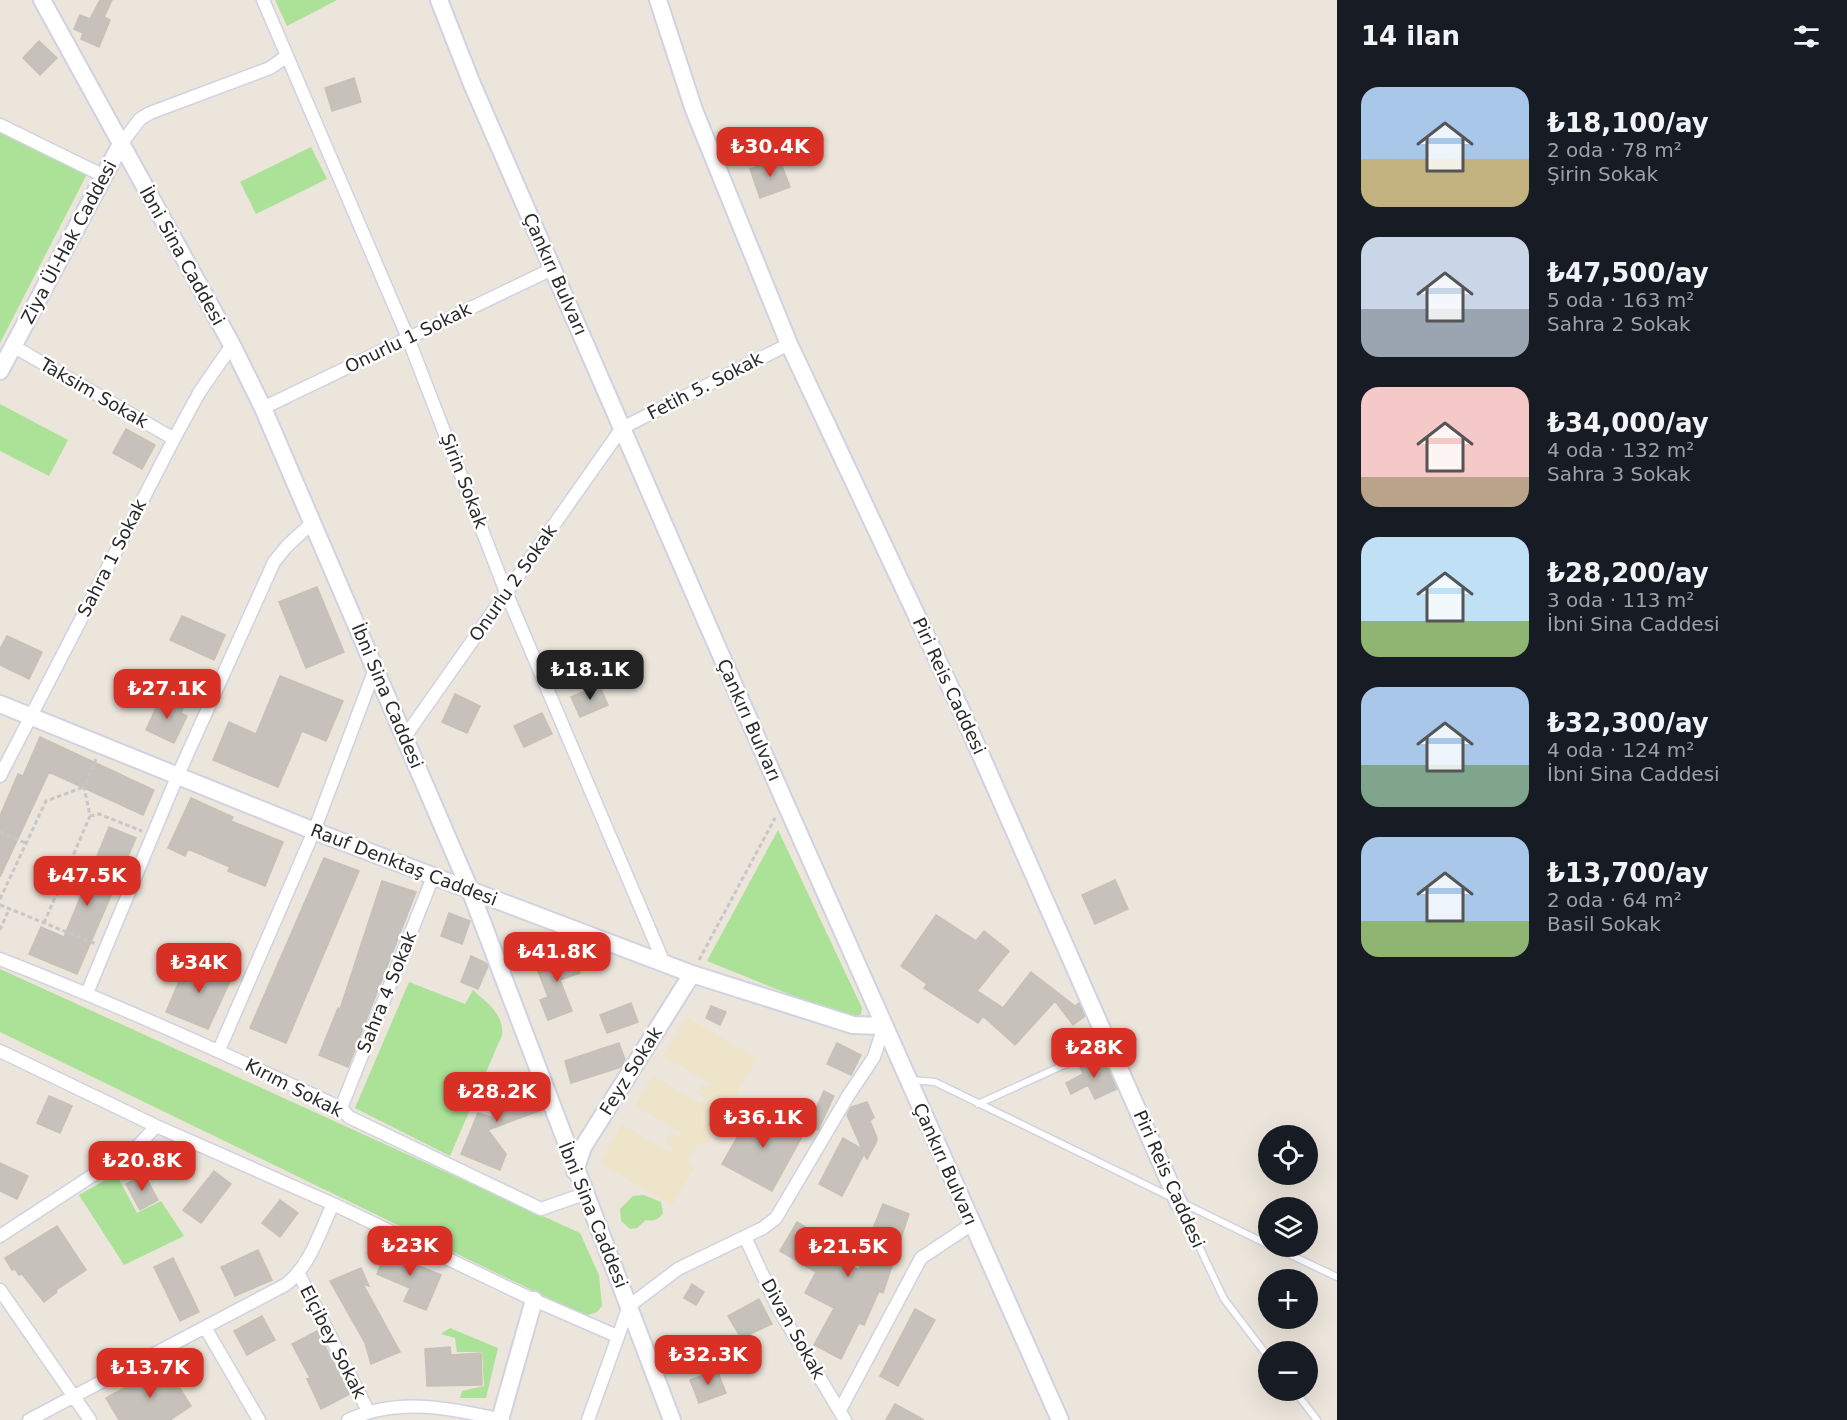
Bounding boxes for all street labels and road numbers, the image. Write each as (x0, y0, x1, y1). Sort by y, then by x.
street label: Ziya Ül-Hak Caddesi (17, 156, 121, 327)
street label: İbni Sina Caddesi (136, 183, 229, 329)
street label: Çankırı Bulvarı (519, 210, 592, 338)
street label: Onurlu 1 Sokak (341, 298, 475, 377)
street label: Fetih 5. Sokak (644, 347, 766, 424)
street label: Taksim Sokak (36, 353, 152, 432)
street label: Şirin Sokak (437, 430, 492, 532)
street label: Sahra 1 Sokak (73, 495, 150, 620)
street label: Onurlu 2 Sokak (464, 520, 561, 645)
street label: Piri Reis Caddesi (909, 614, 990, 757)
street label: İbni Sina Caddesi (347, 620, 427, 771)
street label: Çankırı Bulvarı (713, 656, 786, 784)
street label: Rauf Denktaş Caddesi (308, 819, 501, 910)
street label: Sahra 4 Sokak (353, 927, 421, 1056)
street label: Feyz Sokak (595, 1022, 666, 1119)
street label: Kırım Sokak (242, 1054, 347, 1121)
street label: Çankırı Bulvarı (909, 1100, 982, 1228)
street label: Piri Reis Caddesi (1130, 1107, 1209, 1251)
street label: İbni Sina Caddesi (555, 1139, 632, 1291)
street label: Divan Sokak (757, 1275, 830, 1383)
street label: Elçibey Sokak (296, 1282, 371, 1402)

